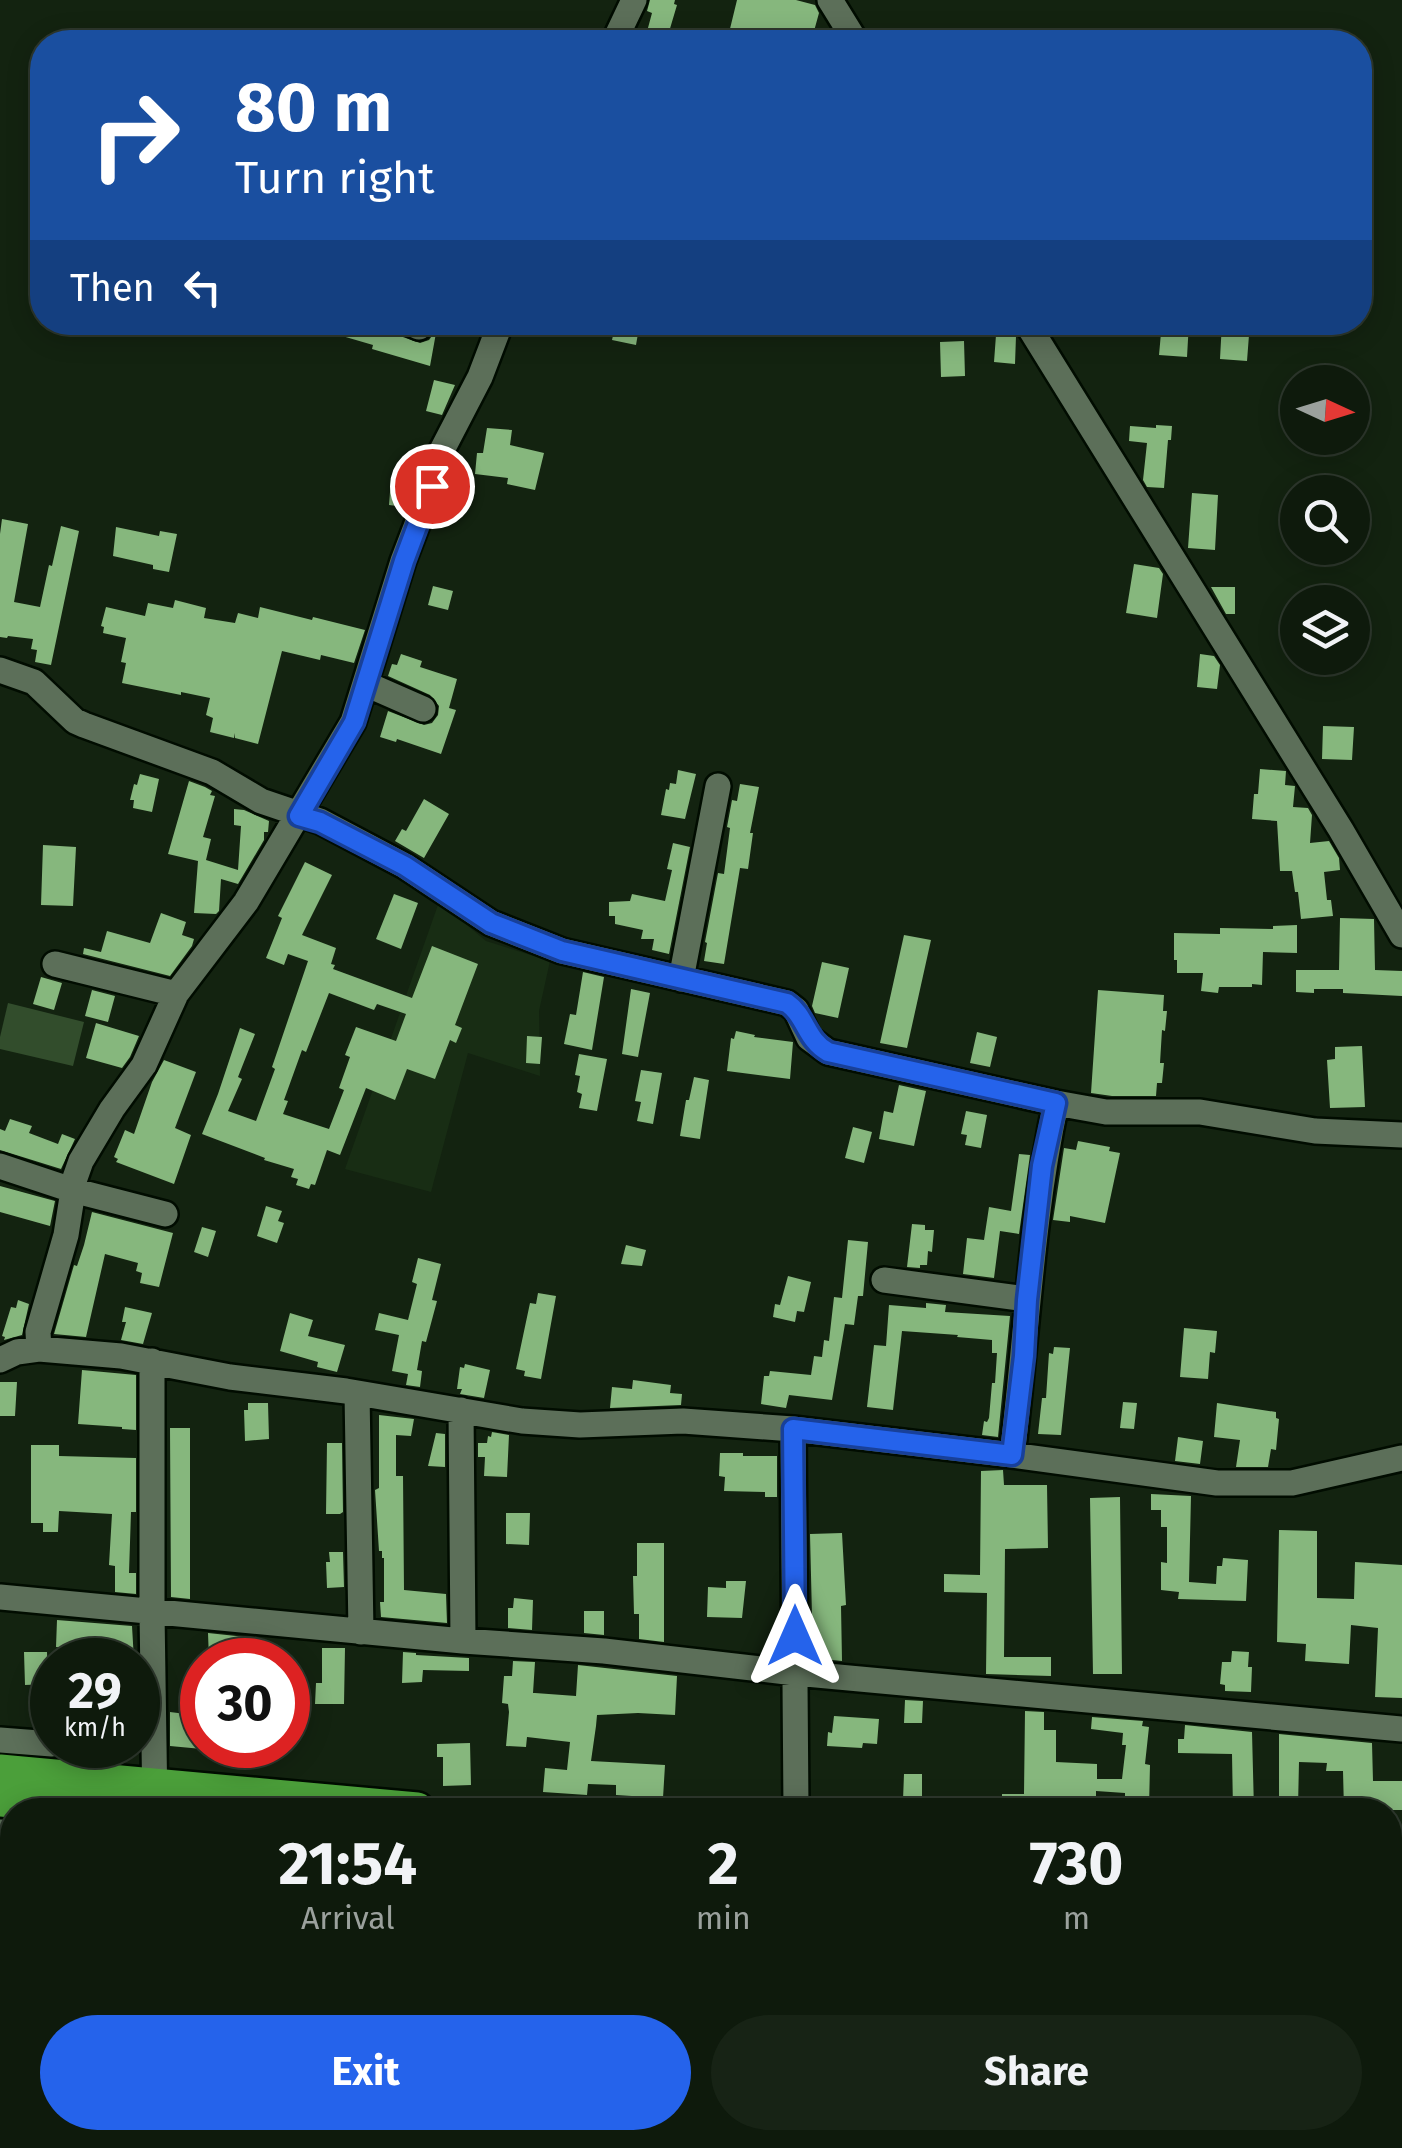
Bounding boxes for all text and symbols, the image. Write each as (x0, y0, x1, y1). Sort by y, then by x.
text: 80 m (235, 66, 392, 150)
icon: right (70, 70, 200, 200)
text: Turn right (235, 151, 434, 205)
icon: left (175, 260, 230, 315)
text: Then (70, 265, 155, 311)
north arrow (1280, 365, 1370, 455)
map controls (1280, 365, 1370, 675)
pin (390, 444, 475, 529)
icon: arrive (405, 459, 460, 514)
button: search (1280, 475, 1370, 565)
button: layers (1280, 585, 1370, 675)
position arrow (743, 1584, 847, 1688)
speed limit sign: 30 (180, 1638, 310, 1768)
text: 29 (68, 1661, 122, 1721)
text: km/h (64, 1713, 126, 1743)
text: 21:54 (279, 1828, 417, 1900)
text: 2 (708, 1828, 739, 1900)
text: 730 (1029, 1828, 1123, 1900)
text: Arrival (301, 1899, 395, 1937)
text: min (696, 1899, 751, 1937)
text: m (1063, 1899, 1090, 1937)
button: Exit (40, 2015, 691, 2130)
button: Share (711, 2015, 1362, 2130)

